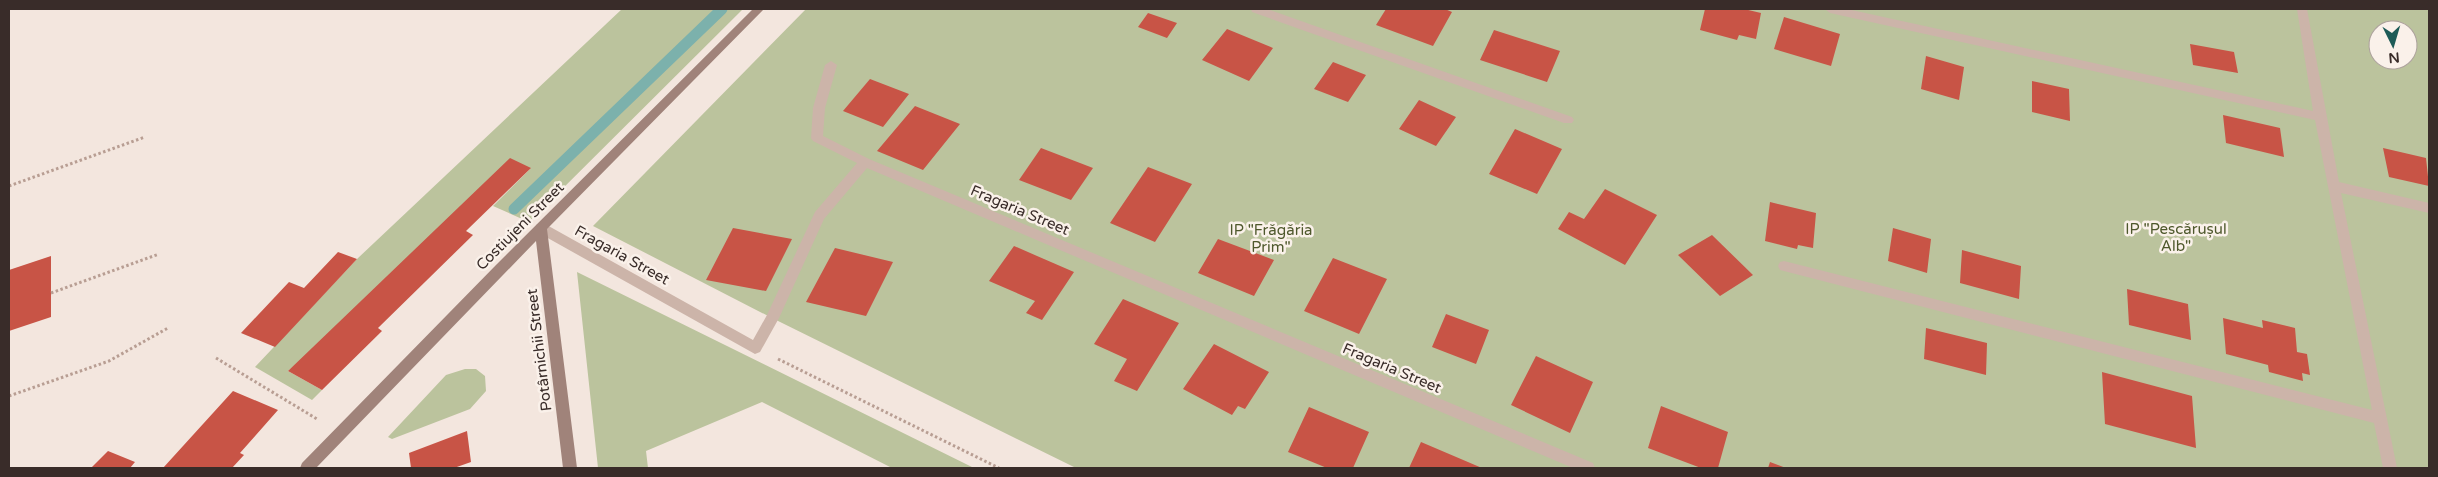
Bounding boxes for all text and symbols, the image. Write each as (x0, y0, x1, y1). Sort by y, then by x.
north arrow (2368, 20, 2418, 70)
text: N (2388, 48, 2400, 66)
street label: Costiujeni Street (472, 178, 568, 274)
street label: Fragaria Street (968, 181, 1072, 239)
park label: IP "Pescărușul Alb" (2125, 220, 2227, 255)
park label: IP "Frăgăria Prim" (1229, 221, 1313, 256)
street label: Fragaria Street (572, 222, 673, 289)
street label: Potârnichii Street (523, 288, 555, 412)
street label: Fragaria Street (1340, 339, 1444, 397)

